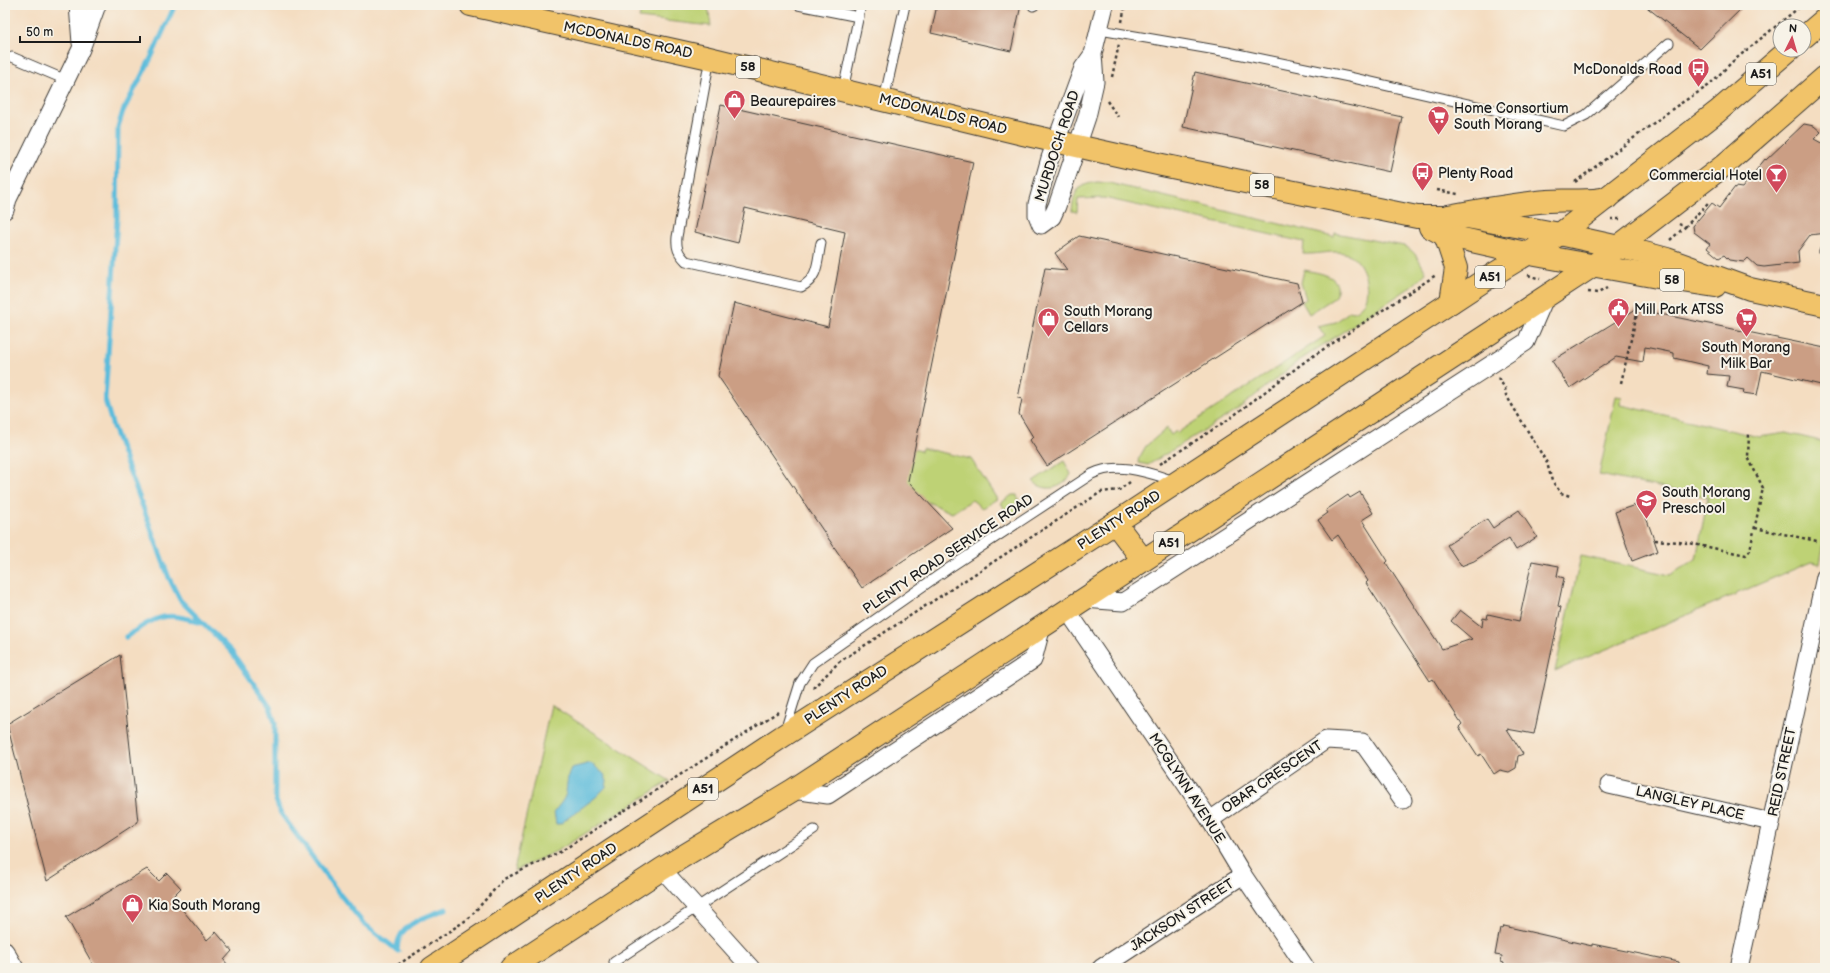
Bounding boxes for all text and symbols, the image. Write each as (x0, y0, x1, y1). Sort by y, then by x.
scale bar (20, 18, 140, 44)
street label: MCDONALDS ROAD (562, 18, 694, 62)
north arrow (1772, 18, 1812, 58)
text: N (1788, 22, 1798, 35)
text: 50 m (26, 25, 53, 40)
road number: 58 (736, 56, 760, 78)
bus stop icon: McDonalds Road (1685, 56, 1711, 89)
place label: McDonalds Road (1573, 61, 1682, 78)
road number: A51 (1746, 63, 1776, 85)
shop icon: Beaurepaires (722, 88, 748, 121)
street label: MURDOCH ROAD (1031, 88, 1083, 204)
street label: MCDONALDS ROAD (877, 90, 1009, 138)
place label: Beaurepaires (750, 93, 836, 110)
place label: Home Consortium South Morang (1454, 100, 1569, 133)
supermarket icon: Home Consortium South Morang (1426, 103, 1452, 136)
bus stop icon: Plenty Road (1409, 160, 1435, 193)
bar icon: Commercial Hotel (1764, 162, 1790, 195)
place label: Plenty Road (1438, 165, 1513, 182)
place label: Commercial Hotel (1649, 167, 1762, 184)
road number: 58 (1250, 174, 1274, 196)
road number: A51 (1475, 266, 1505, 288)
road number: 58 (1660, 269, 1684, 291)
public building icon: Mill Park ATSS (1605, 296, 1631, 329)
place label: Mill Park ATSS (1634, 301, 1724, 318)
place label: South Morang Cellars (1064, 303, 1153, 336)
shop icon: South Morang Cellars (1036, 306, 1062, 339)
supermarket icon: South Morang Milk Bar (1733, 306, 1759, 339)
place label: South Morang Milk Bar (1702, 339, 1790, 372)
place label: South Morang Preschool (1662, 484, 1751, 517)
street label: PLENTY ROAD (1074, 487, 1164, 553)
school or university icon: South Morang Preschool (1633, 487, 1659, 520)
street label: PLENTY ROAD SERVICE ROAD (860, 491, 1036, 617)
road number: A51 (1154, 532, 1184, 554)
street label: PLENTY ROAD (801, 662, 891, 728)
street label: REID STREET (1764, 725, 1800, 818)
street label: MCGLYNN AVENUE (1145, 730, 1229, 846)
street label: OBAR CRESCENT (1218, 737, 1326, 817)
road number: A51 (688, 778, 718, 800)
street label: LANGLEY PLACE (1634, 782, 1746, 824)
street label: PLENTY ROAD (531, 839, 621, 907)
street label: JACKSON STREET (1127, 875, 1238, 955)
shop icon: Kia South Morang (119, 892, 145, 925)
place label: Kia South Morang (148, 897, 260, 914)

